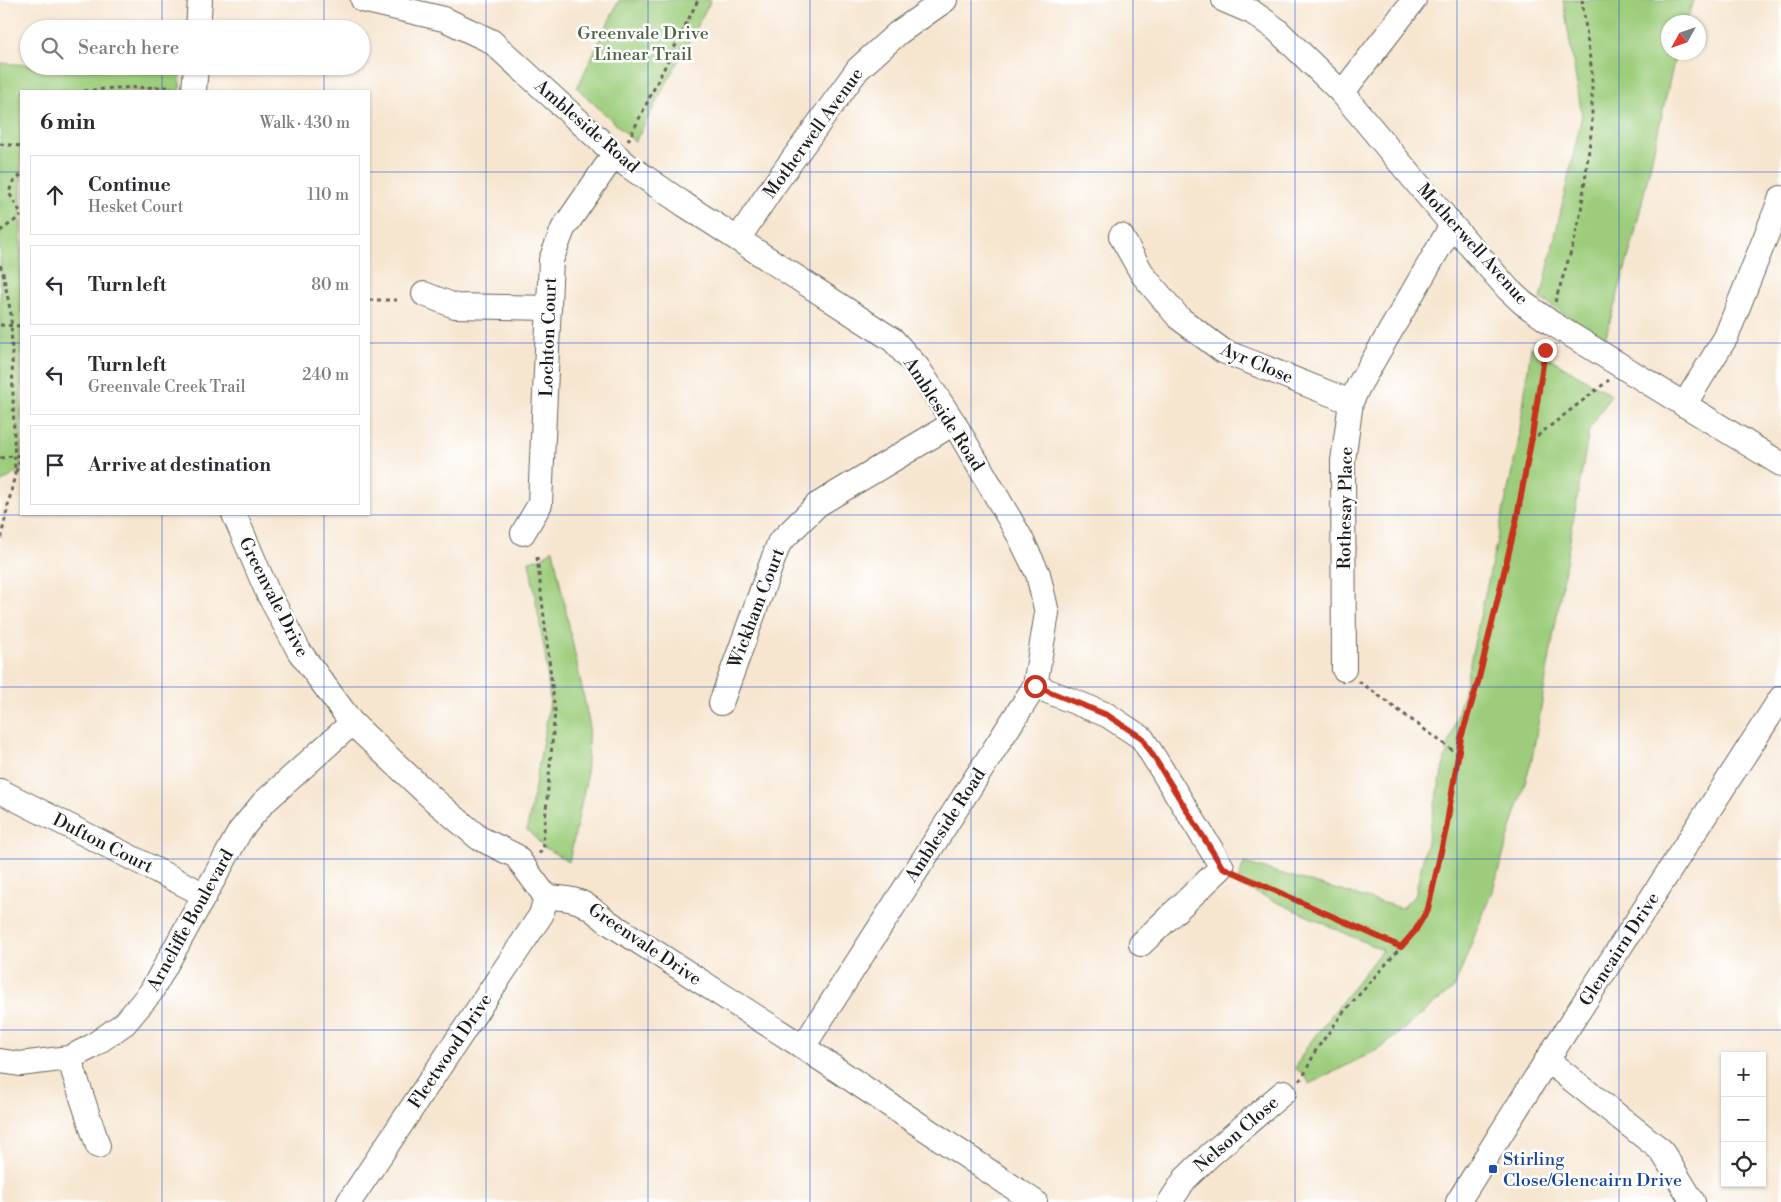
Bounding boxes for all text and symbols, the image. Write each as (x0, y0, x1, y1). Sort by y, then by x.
north arrow (1661, 15, 1706, 60)
search box (20, 20, 370, 75)
park label: Greenvale Drive Linear Trail (577, 22, 709, 66)
icon: search (38, 34, 66, 62)
text: Search here (78, 36, 179, 60)
street label: Motherwell Avenue (758, 63, 869, 203)
street label: Ambleside Road (529, 74, 644, 179)
text: 6 min (40, 110, 95, 136)
text: Walk · 430 m (260, 113, 350, 133)
text: Continue (88, 173, 171, 197)
street label: Motherwell Avenue (1412, 179, 1533, 310)
icon: ahead (41, 181, 69, 209)
text: 110 m (307, 185, 349, 205)
text: Hesket Court (88, 197, 183, 217)
icon: left (41, 271, 69, 299)
text: Turn left (88, 273, 167, 297)
text: 80 m (311, 275, 349, 295)
street label: Lochton Court (535, 276, 562, 397)
street label: Ayr Close (1216, 338, 1296, 389)
route end (1534, 339, 1557, 362)
street label: Ambleside Road (898, 352, 989, 476)
text: Turn left (88, 353, 167, 377)
icon: left (41, 361, 69, 389)
text: 240 m (302, 365, 349, 385)
text: Greenvale Creek Trail (88, 377, 245, 397)
street label: Rothesay Place (1333, 446, 1358, 570)
icon: arrive (41, 451, 69, 479)
text: Arrive at destination (88, 453, 271, 477)
street label: Greenvale Drive (233, 533, 314, 661)
street label: Wickham Court (723, 544, 790, 672)
route start (1024, 675, 1047, 698)
street label: Ambleside Road (899, 763, 991, 887)
street label: Dufton Court (49, 808, 157, 879)
street label: Arncliffe Boulevard (141, 845, 239, 996)
street label: Glencairn Drive (1574, 888, 1665, 1010)
street label: Greenvale Drive (584, 898, 706, 991)
street label: Fleetwood Drive (403, 989, 497, 1113)
map controls (1721, 1052, 1766, 1187)
button: + (1721, 1052, 1766, 1097)
street label: Nelson Close (1189, 1091, 1283, 1177)
button: − (1721, 1097, 1766, 1142)
button: locate (1721, 1142, 1766, 1187)
place label: Stirling Close/Glencairn Drive (1503, 1148, 1682, 1192)
marker: Stirling Close/Glencairn Drive (1487, 1163, 1499, 1175)

